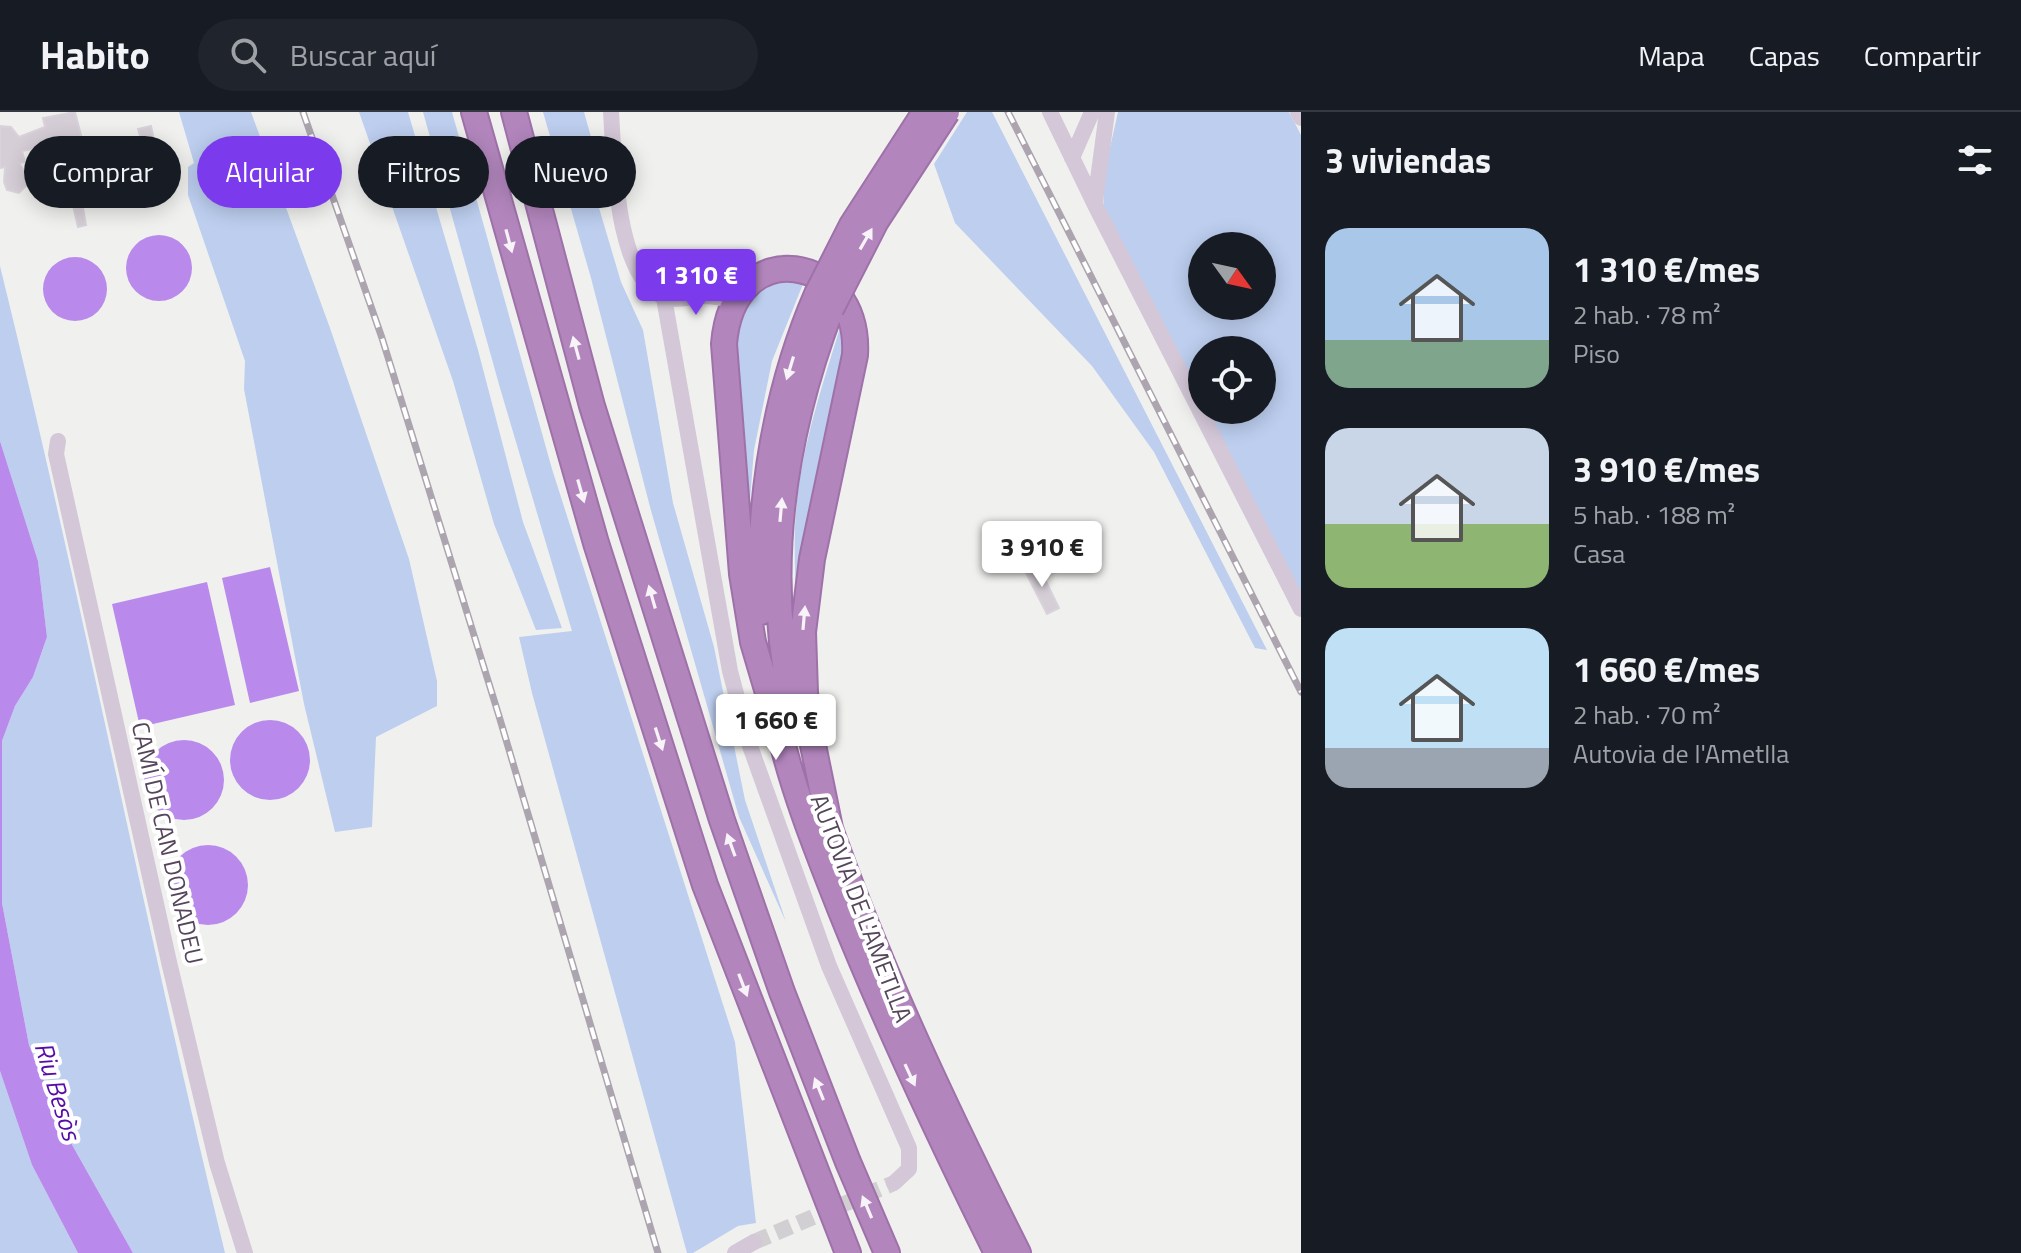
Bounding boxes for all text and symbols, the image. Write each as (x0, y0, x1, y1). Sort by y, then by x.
search box (198, 19, 758, 91)
text: Habito (40, 26, 150, 84)
text: Buscar aquí (290, 32, 436, 78)
icon: search (226, 33, 270, 77)
text: Mapa (1638, 34, 1705, 77)
text: Capas (1749, 34, 1820, 77)
text: Compartir (1864, 34, 1981, 77)
text: 3 viviendas (1325, 134, 1491, 186)
chip: Comprar (24, 136, 181, 208)
chip: Alquilar (197, 136, 342, 208)
chip: Filtros (358, 136, 489, 208)
chip: Nuevo (505, 136, 636, 208)
icon: filters (1953, 138, 1997, 182)
one-way arrow (859, 228, 873, 250)
one-way arrow (504, 229, 516, 254)
north arrow (1188, 232, 1276, 320)
map controls (1188, 232, 1276, 424)
text: 1 310 €/mes (1573, 243, 1760, 295)
pin: 1 310 € (622, 249, 770, 317)
text: 1 310 € (654, 255, 738, 294)
icon: home (1389, 260, 1485, 356)
text: 2 hab. · 78 m² (1573, 295, 1721, 334)
text: Piso (1573, 334, 1620, 373)
one-way arrow (570, 336, 582, 361)
button: locate (1188, 336, 1276, 424)
one-way arrow (784, 356, 796, 380)
text: 3 910 €/mes (1573, 443, 1760, 495)
icon: home (1389, 460, 1485, 556)
one-way arrow (575, 480, 588, 504)
text: 5 hab. · 188 m² (1573, 495, 1735, 534)
one-way arrow (775, 498, 788, 523)
pin: 3 910 € (968, 521, 1116, 589)
text: 3 910 € (1000, 527, 1084, 566)
text: Casa (1573, 534, 1625, 573)
one-way arrow (645, 584, 658, 608)
one-way arrow (798, 605, 811, 630)
text: 1 660 €/mes (1573, 643, 1760, 695)
icon: home (1389, 660, 1485, 756)
pin: 1 660 € (702, 694, 850, 762)
text: 2 hab. · 70 m² (1573, 695, 1721, 734)
text: 1 660 € (734, 700, 818, 739)
street label: CAMÍ DE CAN DONADEU (123, 718, 213, 968)
one-way arrow (653, 728, 665, 752)
text: Autovia de l'Ametlla (1573, 734, 1789, 773)
street label: AUTOVIA DE L'AMETLLA (802, 789, 922, 1027)
one-way arrow (724, 832, 736, 856)
one-way arrow (737, 973, 750, 997)
water label: Riu Besòs (25, 1037, 92, 1147)
one-way arrow (903, 1063, 917, 1086)
one-way arrow (813, 1077, 826, 1101)
one-way arrow (860, 1196, 873, 1219)

